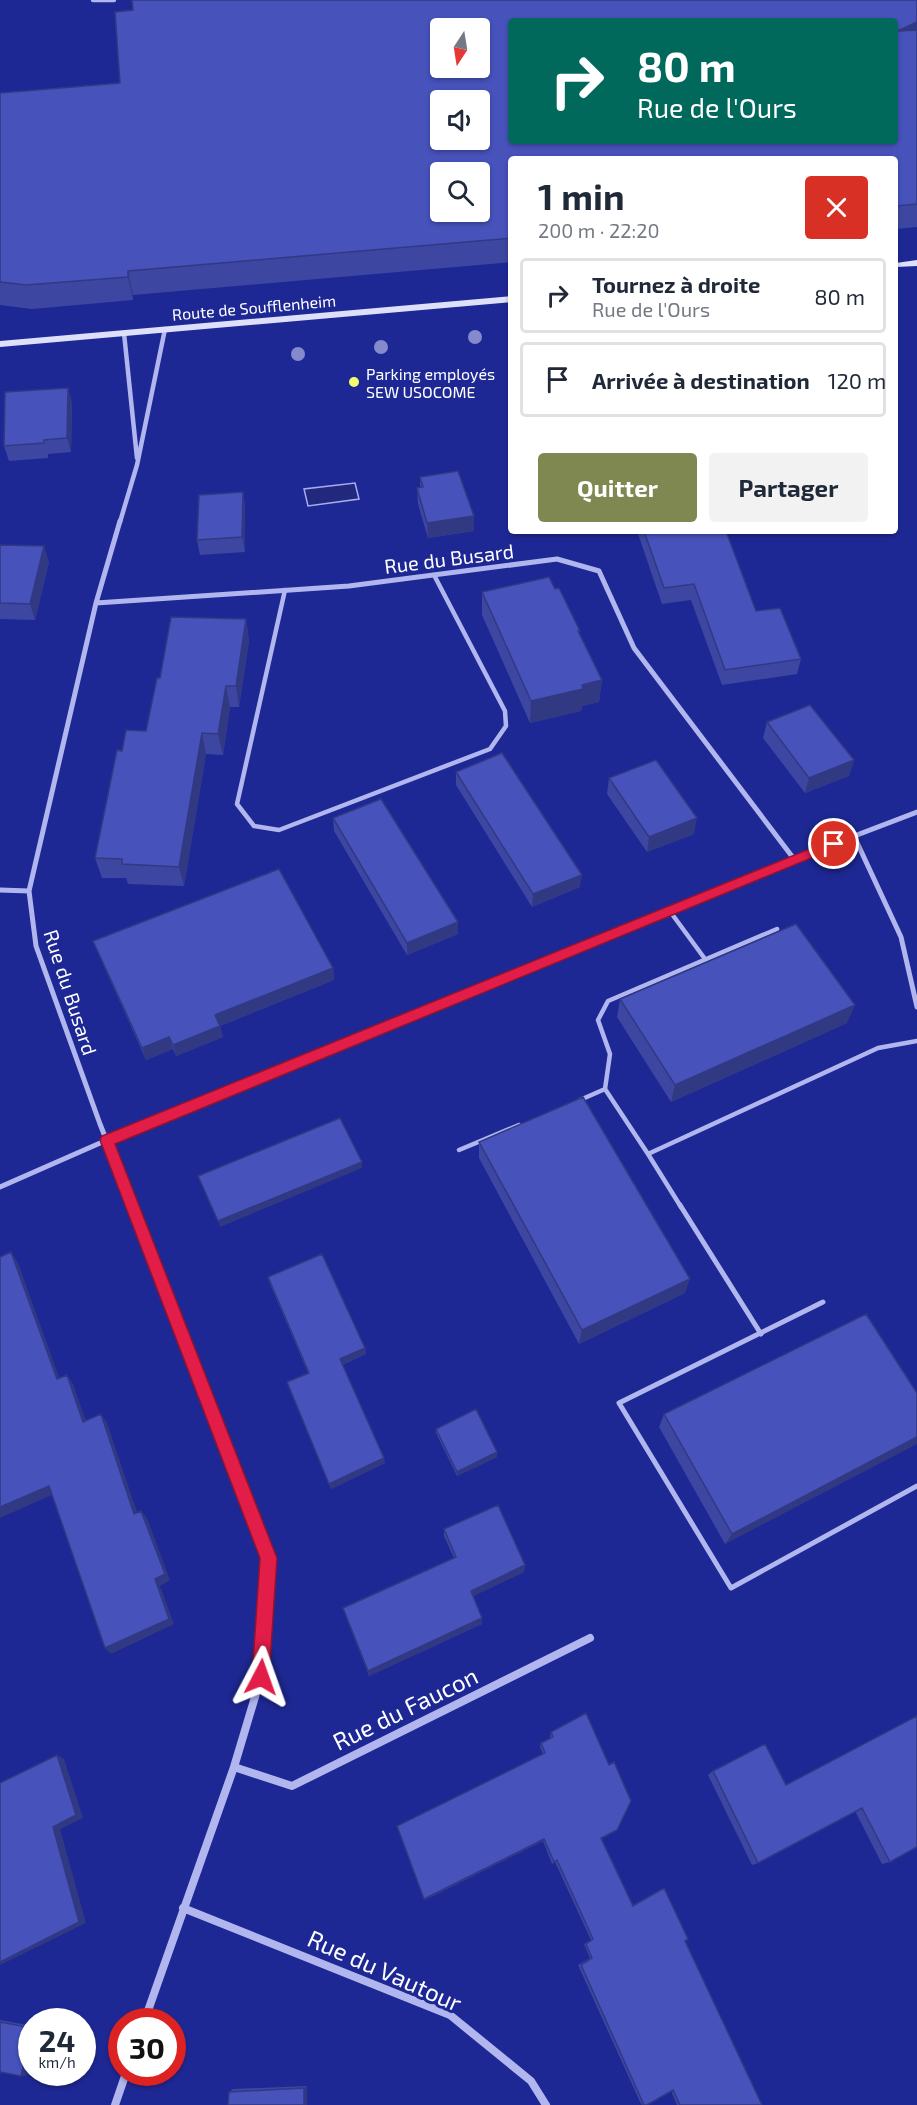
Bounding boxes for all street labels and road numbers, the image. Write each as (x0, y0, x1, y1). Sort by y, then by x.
street label: Route de Soufflenheim (171, 290, 337, 324)
street label: Rue du Busard (383, 538, 515, 578)
street label: Rue du Busard (39, 926, 103, 1058)
street label: Rue du Faucon (328, 1660, 482, 1756)
street label: Rue du Vautour (303, 1923, 467, 2017)

